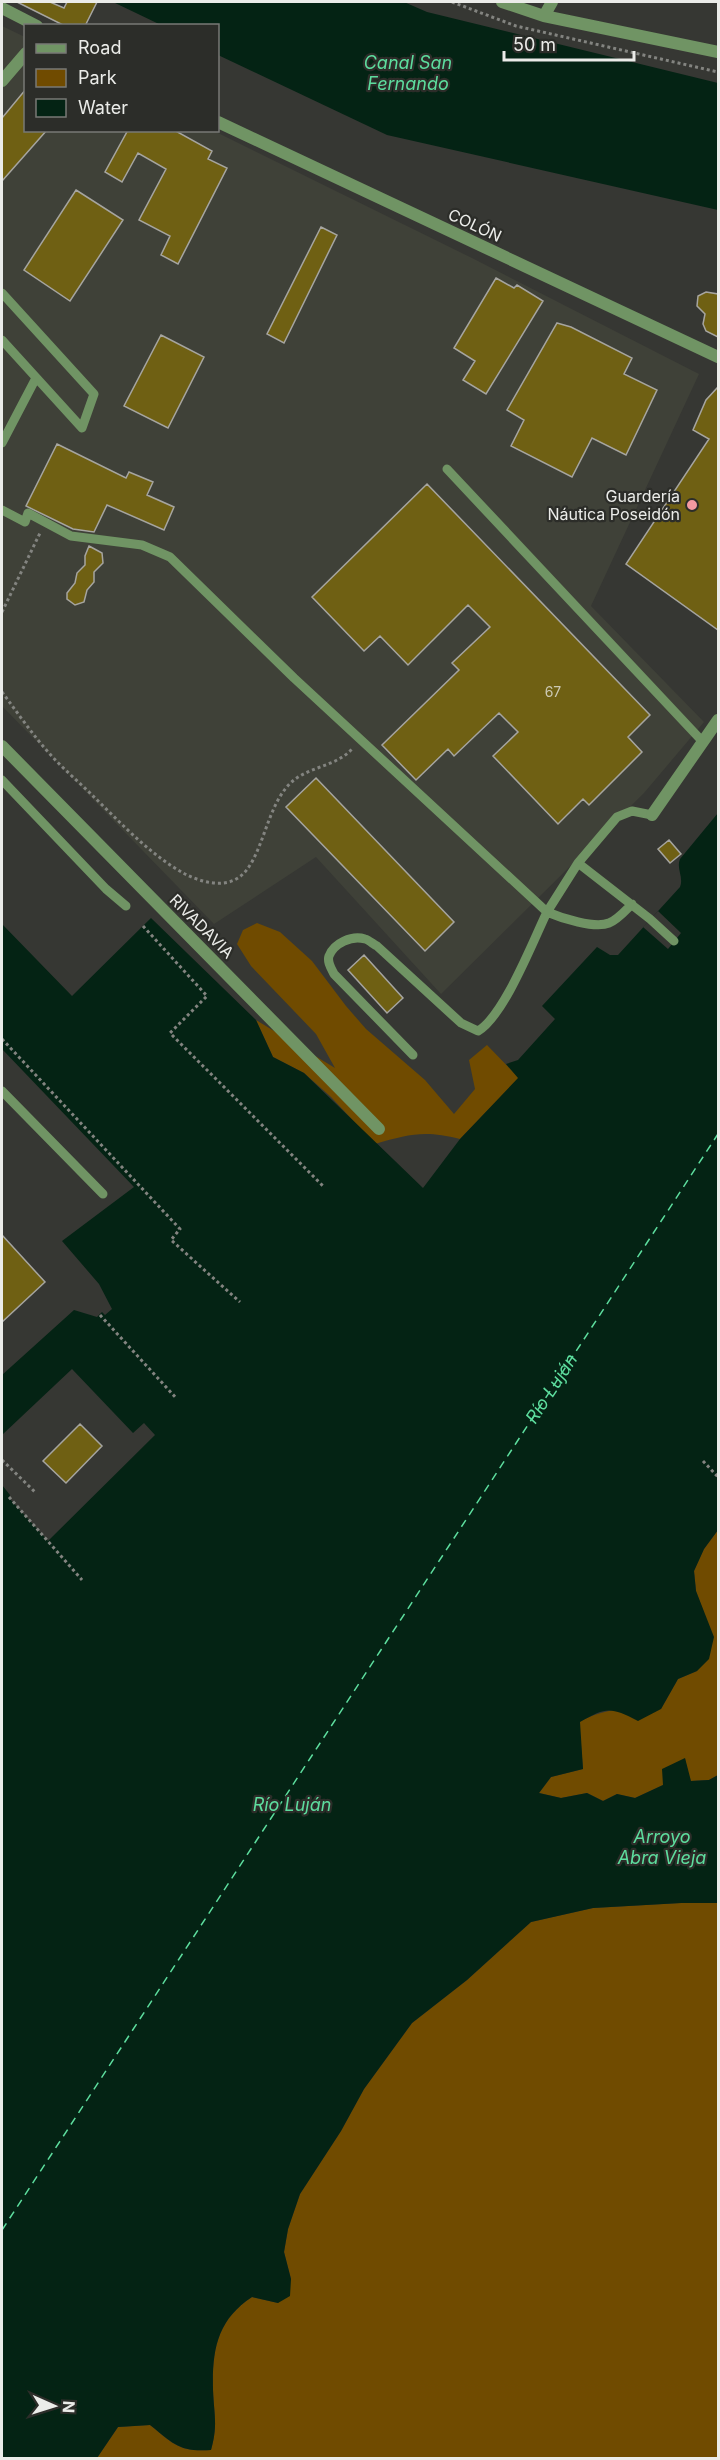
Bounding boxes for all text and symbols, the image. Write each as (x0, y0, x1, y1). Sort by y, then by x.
legend (24, 24, 219, 132)
scale bar (504, 24, 634, 62)
text: 50 m (513, 34, 556, 55)
text: Road (78, 37, 121, 58)
water label: Canal San Fernando (364, 52, 452, 94)
text: Park (78, 67, 117, 88)
text: Water (78, 97, 128, 118)
street label: COLÓN (445, 204, 505, 246)
place label: Guardería Náutica Poseidón (547, 486, 680, 524)
marker: Guardería Náutica Poseidón (685, 498, 699, 512)
house number: 67 (545, 683, 561, 700)
street label: RIVADAVIA (166, 890, 238, 962)
water label: Río Luján (521, 1350, 582, 1427)
water label: Río Luján (253, 1794, 331, 1815)
water label: Arroyo Abra Vieja (617, 1826, 706, 1868)
north arrow (24, 2376, 84, 2436)
text: N (59, 2400, 79, 2413)

